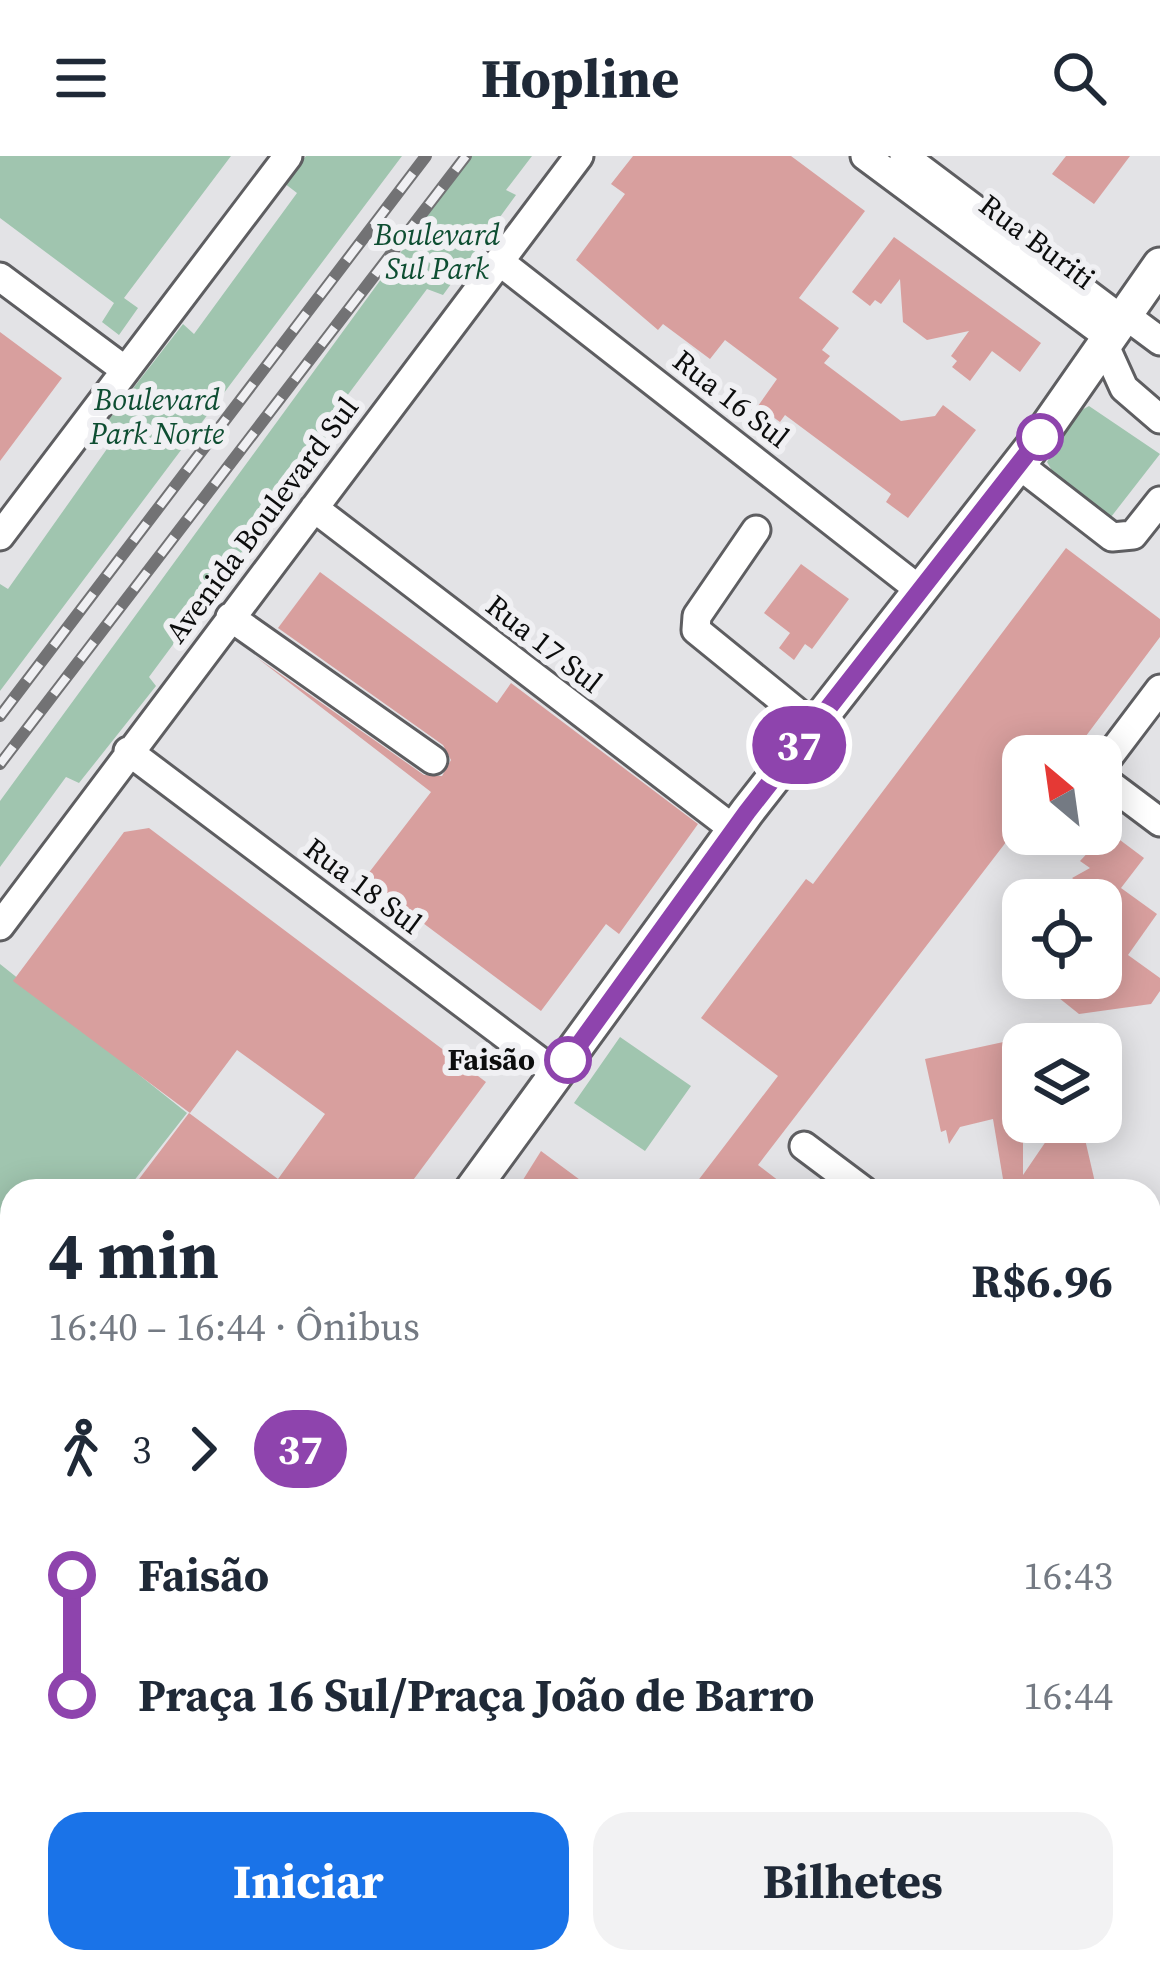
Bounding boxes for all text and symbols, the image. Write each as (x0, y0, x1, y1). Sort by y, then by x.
text: Hopline (481, 41, 679, 115)
icon: menu (48, 45, 114, 111)
icon: search (1046, 45, 1112, 111)
street label: Rua Buriti (971, 185, 1104, 299)
park label: Boulevard Sul Park (373, 214, 500, 289)
street label: Rua 16 Sul (665, 340, 798, 457)
park label: Boulevard Park Norte (89, 379, 224, 454)
street label: Avenida Boulevard Sul (155, 388, 368, 651)
unlabelled marker (1018, 415, 1062, 459)
street label: Rua 17 Sul (478, 585, 611, 702)
line badge: 37 (745, 706, 853, 784)
text: 37 (776, 716, 822, 774)
north arrow (1002, 735, 1122, 855)
map controls (1002, 735, 1122, 1143)
street label: Rua 18 Sul (296, 828, 431, 943)
button: locate (1002, 879, 1122, 999)
button: layers (1002, 1023, 1122, 1143)
marker: Faisão (546, 1038, 590, 1082)
place label: Faisão (448, 1039, 535, 1080)
text: 4 min (48, 1210, 219, 1300)
text: R$6.96 (971, 1250, 1113, 1312)
text: 16:40 – 16:44 · Ônibus (48, 1300, 420, 1353)
icon: walk (48, 1416, 114, 1482)
icon: forward (170, 1416, 236, 1482)
text: 37 (278, 1420, 323, 1478)
text: 3 (132, 1423, 152, 1476)
text: Faisão (138, 1544, 269, 1606)
text: 16:43 (1023, 1549, 1113, 1602)
text: Praça 16 Sul/Praça João de Barro (138, 1664, 814, 1726)
text: 16:44 (1023, 1669, 1113, 1722)
button: Iniciar (48, 1812, 569, 1950)
button: Bilhetes (593, 1812, 1113, 1950)

